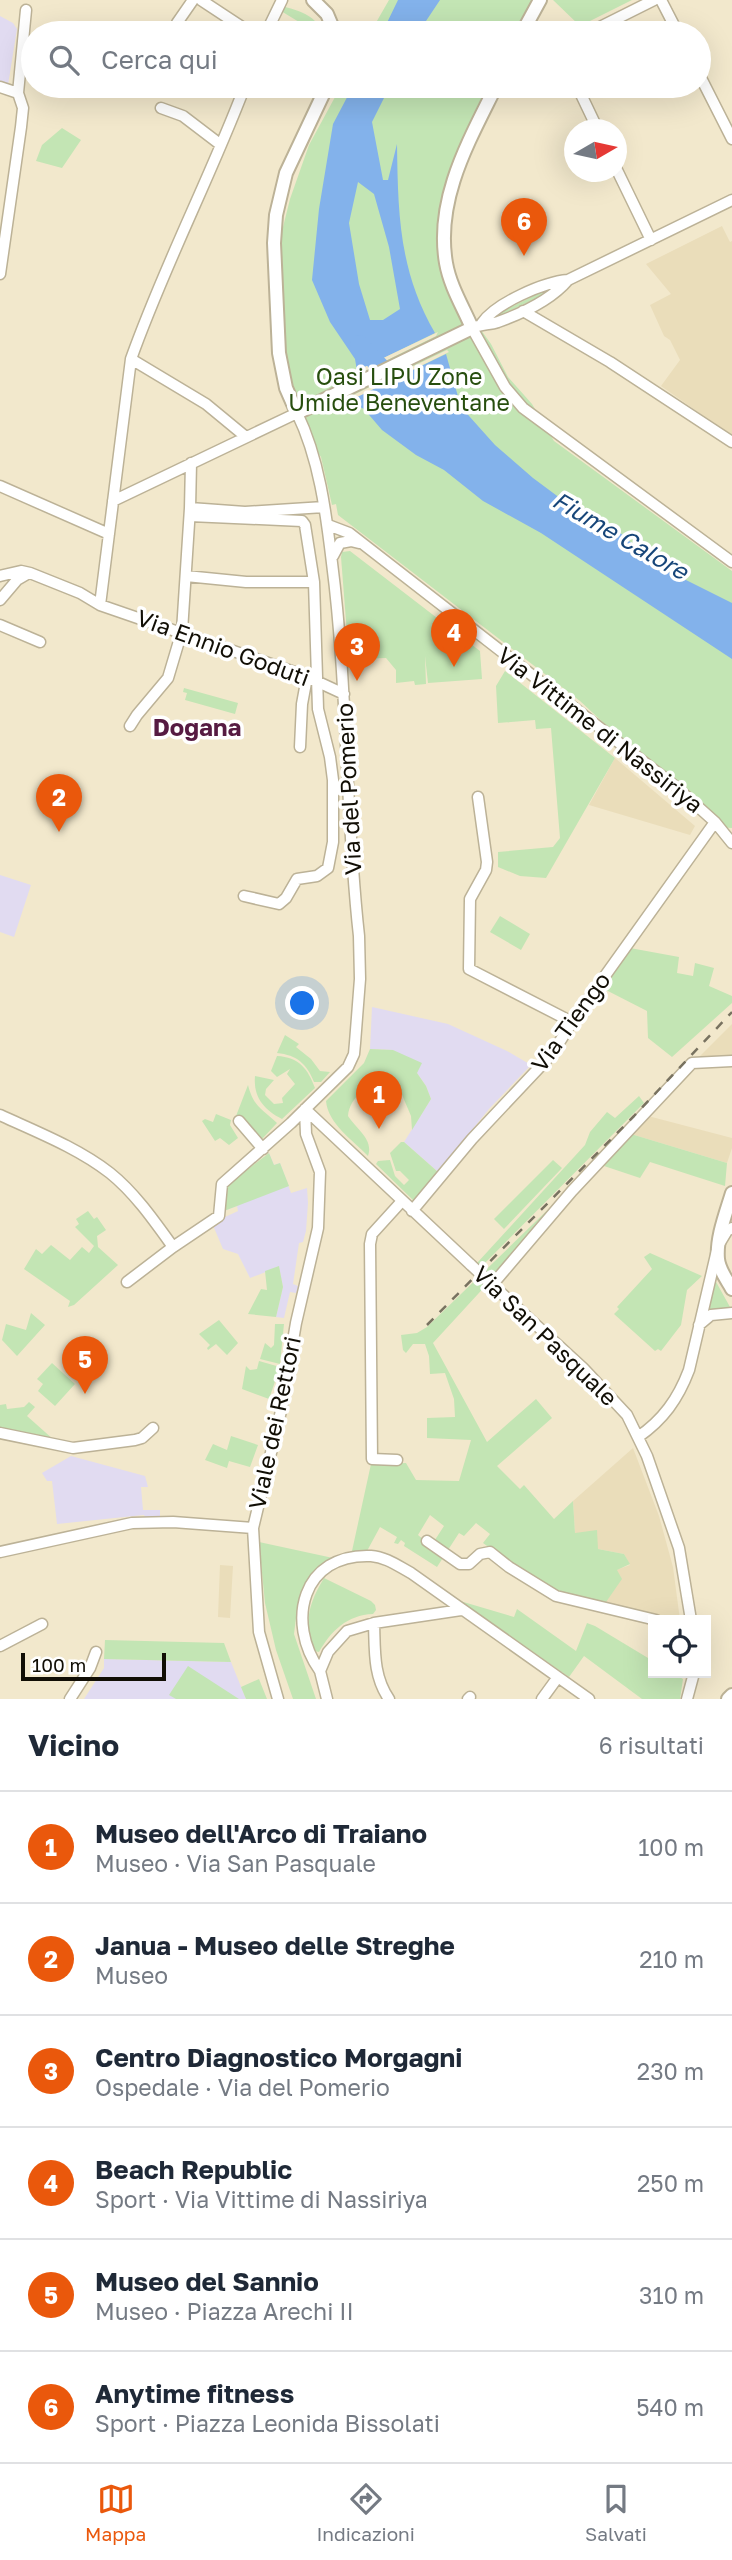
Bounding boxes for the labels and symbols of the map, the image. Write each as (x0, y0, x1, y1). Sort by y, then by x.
north arrow (564, 119, 627, 182)
pin: 6 (501, 198, 547, 256)
park label: Oasi LIPU Zone Umide Beneventane (288, 362, 510, 416)
water label: Fiume Calore (548, 484, 695, 586)
street label: Via Ennio Goduti (133, 603, 314, 691)
pin: 4 (431, 609, 477, 667)
pin: 3 (334, 623, 380, 681)
street label: Via Vittime di Nassiriya (492, 640, 709, 818)
street label: Via del Pomerio (330, 702, 366, 876)
district label: Dogana (153, 712, 241, 741)
pin: 2 (36, 774, 82, 832)
street label: Via Tiengo (525, 966, 616, 1077)
your location (285, 986, 319, 1020)
pin: 1 (356, 1071, 402, 1129)
street label: Via San Pasquale (468, 1259, 624, 1411)
street label: Viale dei Rettori (242, 1334, 306, 1512)
pin: 5 (62, 1336, 108, 1394)
scale bar (21, 1650, 166, 1682)

